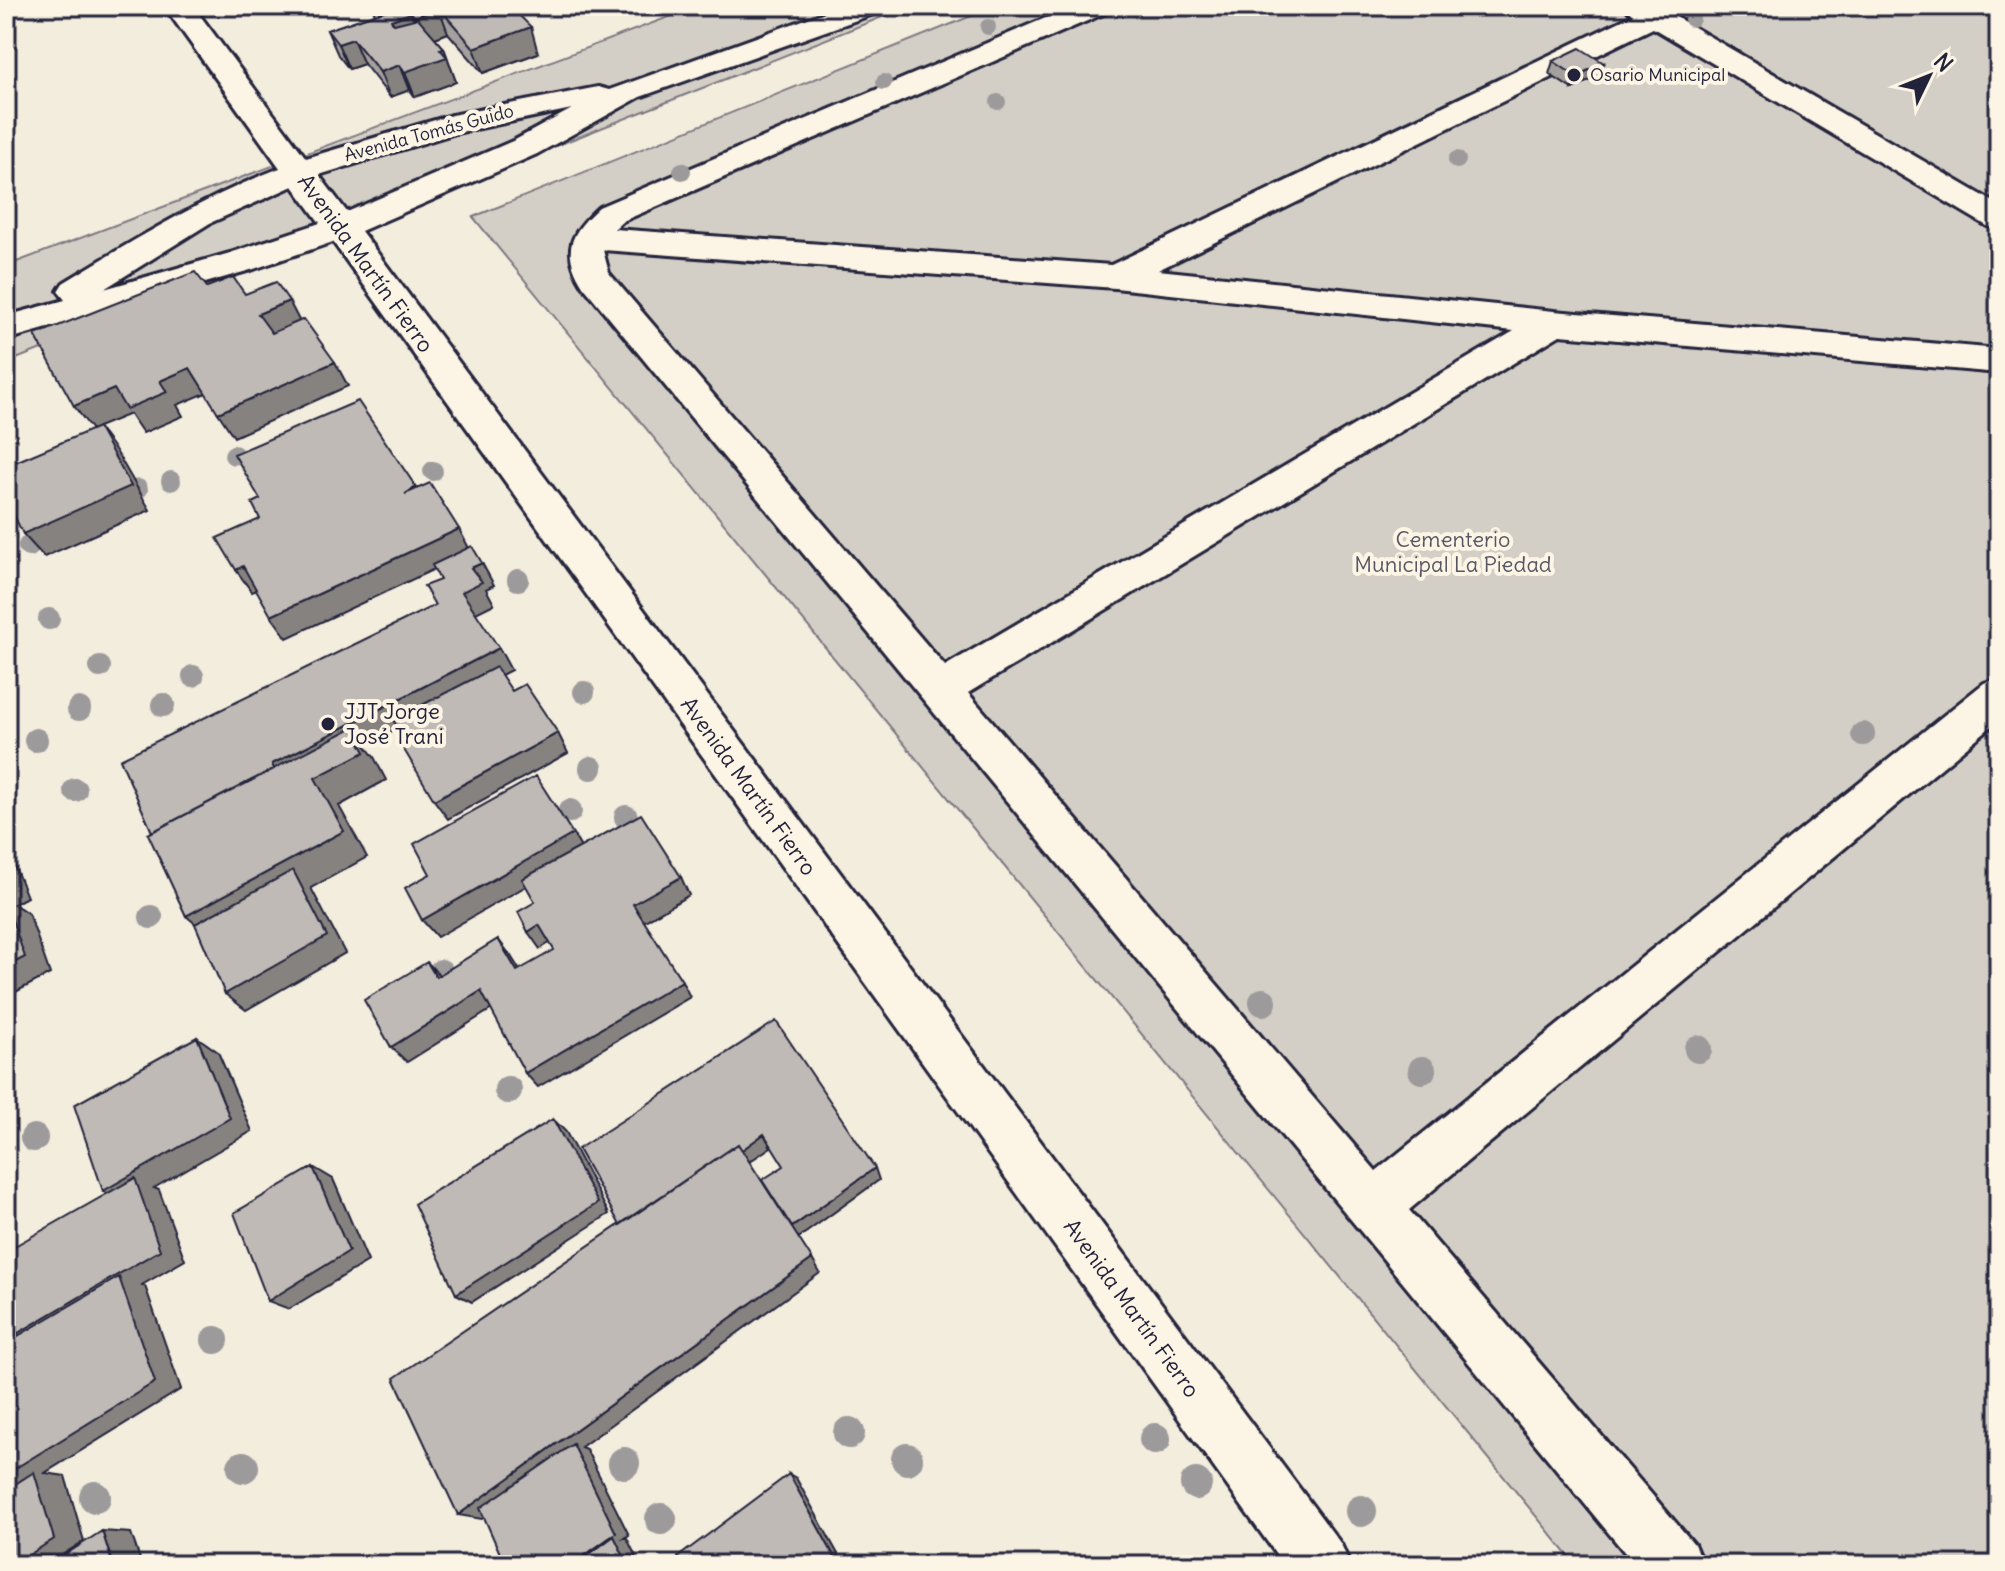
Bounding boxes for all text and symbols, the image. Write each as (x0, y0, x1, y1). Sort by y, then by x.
north arrow (1889, 36, 1969, 116)
text: N (1928, 47, 1959, 77)
place label: Osario Municipal (1590, 63, 1725, 86)
marker: Osario Municipal (1565, 66, 1583, 84)
street label: Avenida Tomás Guido (342, 99, 516, 166)
street label: Avenida Martín Fierro (292, 168, 440, 358)
park label: Cementerio Municipal La Piedad (1354, 525, 1552, 578)
street label: Avenida Martín Fierro (675, 691, 823, 881)
place label: JJT Jorge José Trani (344, 697, 444, 750)
marker: JJT Jorge José Trani (319, 715, 337, 733)
street label: Avenida Martín Fierro (1058, 1213, 1206, 1403)

